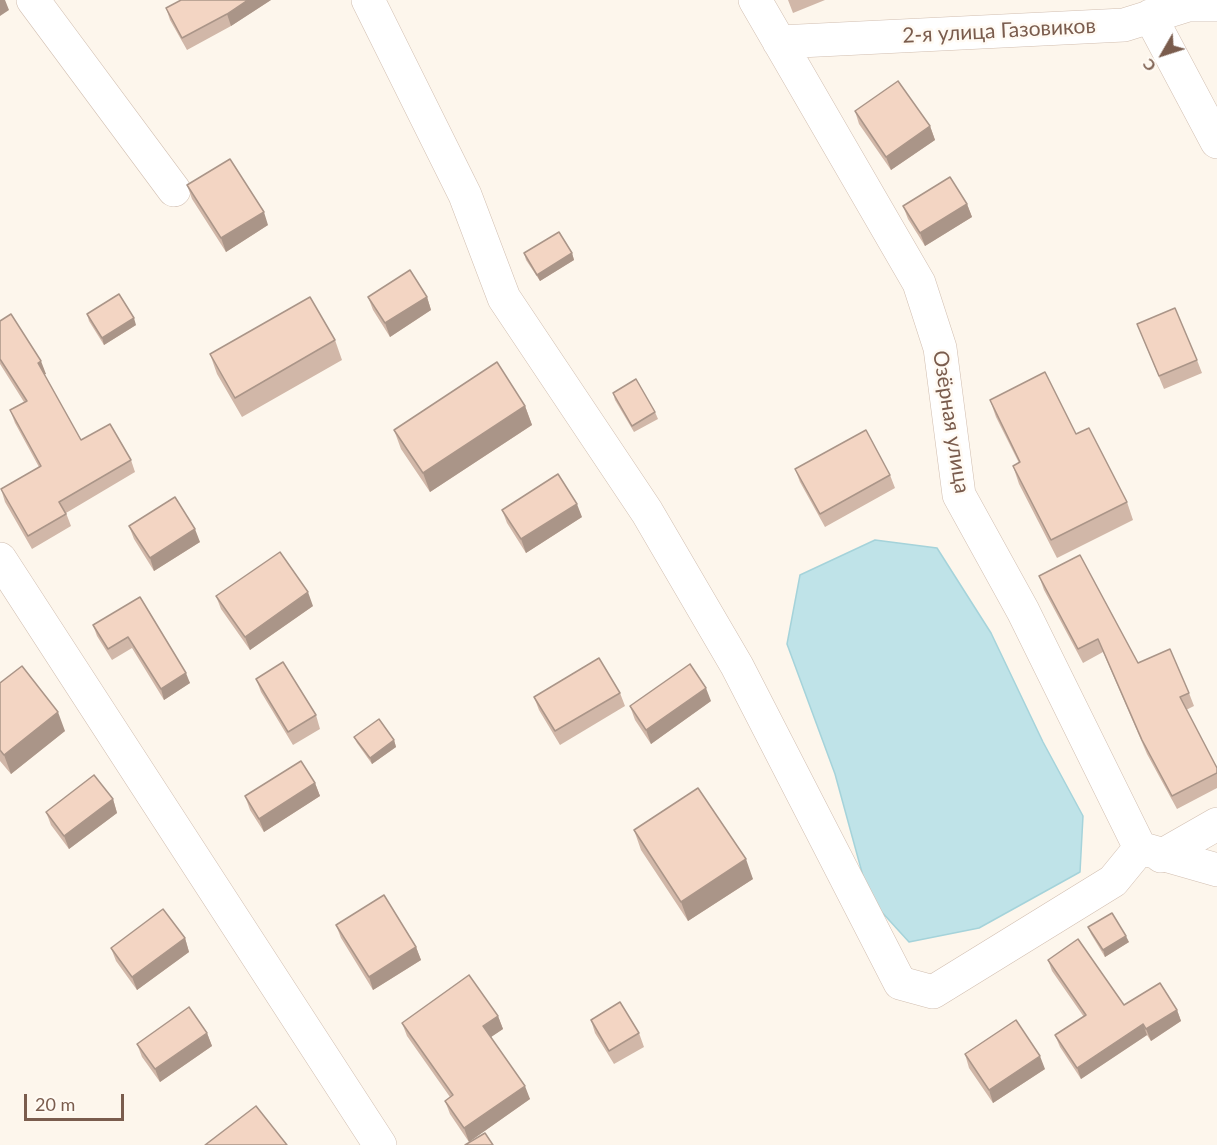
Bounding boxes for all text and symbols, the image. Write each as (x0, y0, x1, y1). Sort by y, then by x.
street label: 2-я улица Газовиков (902, 13, 1096, 49)
north arrow (1133, 24, 1193, 84)
text: С (1138, 56, 1159, 76)
street label: Озёрная улица (927, 349, 975, 495)
scale bar (27, 1082, 128, 1120)
text: 20 m (35, 1093, 75, 1115)

